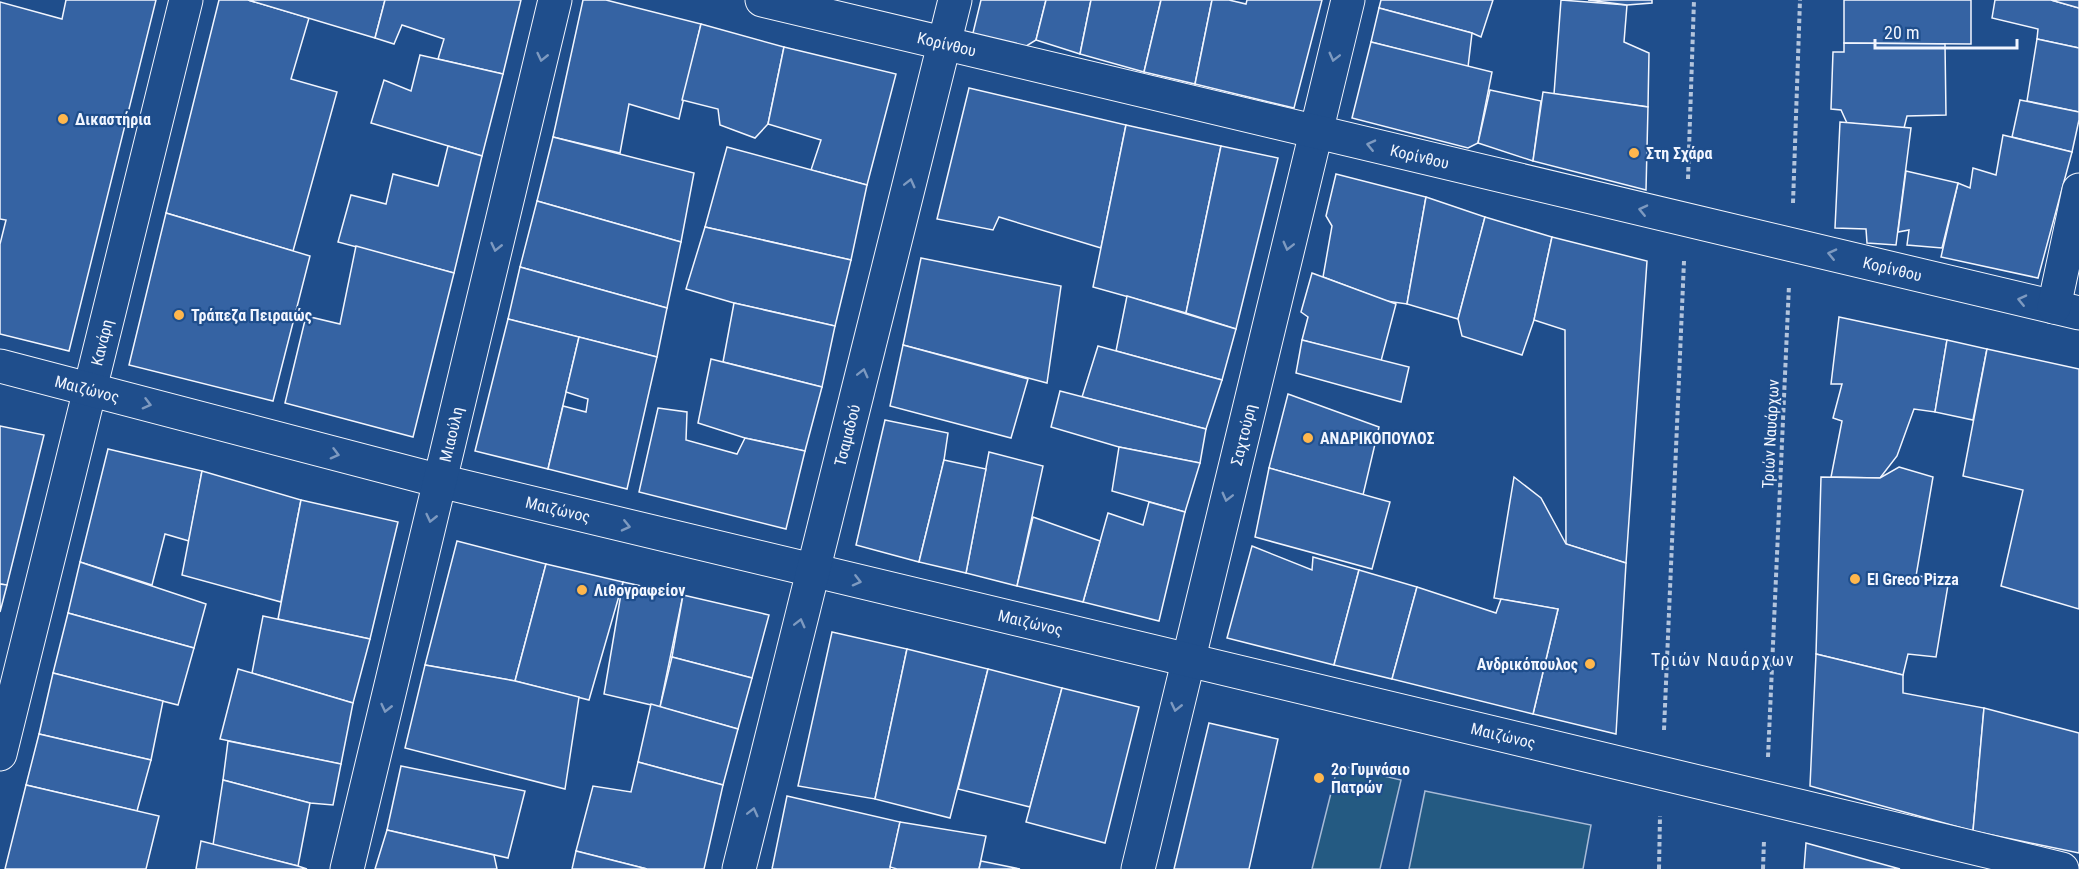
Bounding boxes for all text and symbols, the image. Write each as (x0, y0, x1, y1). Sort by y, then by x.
scale bar (1875, 12, 2018, 50)
text: 20 m (1884, 22, 1919, 43)
street label: Κορίνθου (915, 28, 978, 61)
one-way arrow (536, 52, 549, 62)
one-way arrow (1329, 52, 1342, 62)
place label: Δικαστήρια (75, 110, 151, 129)
marker: Δικαστήρια (56, 112, 70, 126)
one-way arrow (1366, 140, 1376, 153)
street label: Κορίνθου (1388, 141, 1451, 173)
place label: Στη Σχάρα (1646, 144, 1712, 163)
marker: Στη Σχάρα (1627, 146, 1641, 160)
one-way arrow (902, 179, 915, 189)
one-way arrow (1638, 204, 1648, 217)
one-way arrow (491, 241, 504, 251)
one-way arrow (1282, 241, 1295, 251)
one-way arrow (1828, 249, 1838, 262)
street label: Κορίνθου (1861, 253, 1924, 285)
one-way arrow (2017, 294, 2027, 307)
place label: Τράπεζα Πειραιώς (191, 306, 312, 325)
marker: Τράπεζα Πειραιώς (172, 308, 186, 322)
street label: Κανάρη (87, 317, 117, 368)
one-way arrow (855, 368, 868, 378)
street label: Μαιζώνος (53, 372, 121, 407)
street label: Τριών Ναυάρχων (1758, 379, 1783, 489)
one-way arrow (141, 397, 151, 410)
street label: Τσαμαδού (830, 402, 864, 468)
street label: Σαχτούρη (1227, 402, 1260, 467)
street label: Μιαούλη (436, 405, 467, 464)
place label: ΑΝΔΡΙΚΟΠΟΥΛΟΣ (1320, 429, 1435, 448)
marker: ΑΝΔΡΙΚΟΠΟΥΛΟΣ (1301, 431, 1315, 445)
one-way arrow (329, 447, 340, 459)
one-way arrow (1221, 492, 1234, 502)
street label: Μαιζώνος (524, 493, 592, 527)
one-way arrow (426, 513, 439, 523)
one-way arrow (621, 519, 631, 532)
place label: El Greco Pizza (1867, 570, 1959, 589)
marker: El Greco Pizza (1848, 572, 1862, 586)
one-way arrow (852, 574, 862, 587)
place label: Λιθογραφείον (594, 581, 685, 600)
marker: Λιθογραφείον (575, 583, 589, 597)
street label: Μαιζώνος (996, 606, 1065, 640)
one-way arrow (793, 618, 806, 628)
district label: Τριών Ναυάρχων (1651, 649, 1795, 670)
place label: Ανδρικόπουλος (1477, 655, 1578, 674)
marker: Ανδρικόπουλος (1583, 657, 1597, 671)
one-way arrow (380, 702, 393, 712)
one-way arrow (1170, 702, 1183, 712)
street label: Μαιζώνος (1469, 719, 1537, 753)
place label: 2ο Γυμνάσιο Πατρών (1331, 760, 1410, 797)
marker: 2ο Γυμνάσιο Πατρών (1312, 771, 1326, 785)
one-way arrow (746, 807, 759, 817)

